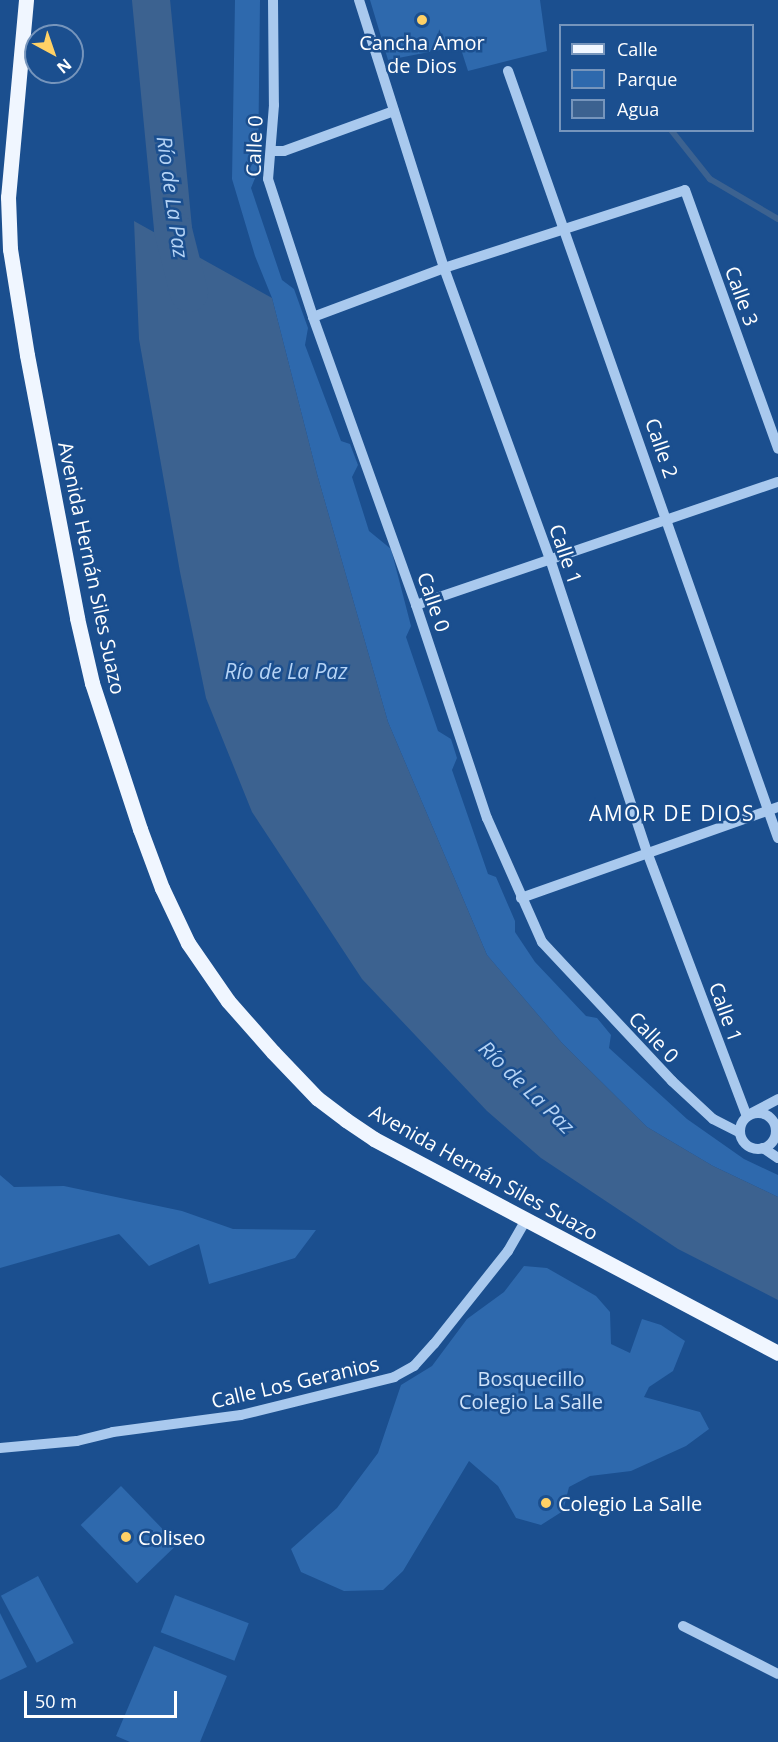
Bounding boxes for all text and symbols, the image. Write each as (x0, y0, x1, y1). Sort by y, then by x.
marker: Cancha Amor de Dios (415, 13, 429, 27)
north arrow (24, 24, 84, 84)
legend (559, 24, 754, 132)
place label: Cancha Amor de Dios (359, 30, 485, 77)
text: Calle (617, 37, 658, 61)
text: N (52, 54, 76, 79)
text: Parque (617, 67, 677, 91)
text: Agua (617, 97, 659, 121)
street label: Calle 0 (241, 115, 267, 177)
water label: Río de La Paz (152, 134, 194, 260)
street label: Calle 3 (720, 263, 764, 329)
street label: Calle 2 (641, 415, 683, 481)
street label: Avenida Hernán Siles Suazo (53, 440, 131, 696)
street label: Calle 1 (545, 521, 587, 587)
street label: Calle 0 (413, 569, 455, 635)
water label: Río de La Paz (224, 658, 348, 684)
district label: AMOR DE DIOS (589, 800, 755, 826)
street label: Calle 1 (704, 979, 748, 1045)
street label: Calle 0 (624, 1006, 684, 1068)
water label: Río de La Paz (474, 1035, 580, 1139)
street label: Avenida Hernán Siles Suazo (366, 1099, 602, 1245)
street label: Calle Los Geranios (209, 1351, 381, 1413)
park label: Bosquecillo Colegio La Salle (459, 1366, 603, 1413)
place label: Colegio La Salle (558, 1491, 702, 1515)
marker: Colegio La Salle (539, 1496, 553, 1510)
place label: Coliseo (138, 1525, 206, 1549)
marker: Coliseo (119, 1530, 133, 1544)
scale bar (27, 1679, 180, 1717)
text: 50 m (35, 1689, 77, 1713)

